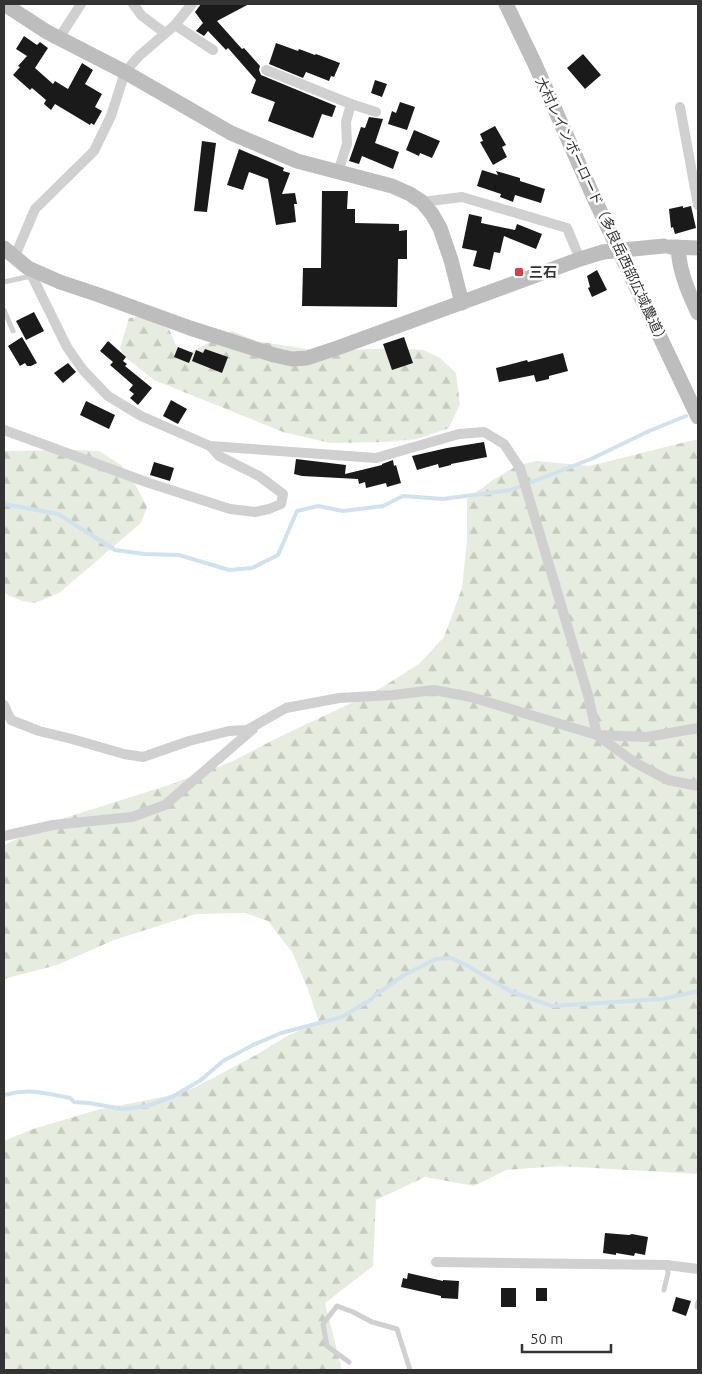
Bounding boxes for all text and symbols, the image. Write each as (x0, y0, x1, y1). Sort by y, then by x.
street label: 大村レインボーロード（多良岳西部広域農道） (533, 74, 671, 348)
place label: 三石 (529, 264, 557, 280)
marker: 三石 (513, 266, 525, 278)
scale bar (522, 1322, 611, 1354)
text: 50 m (530, 1330, 563, 1347)

